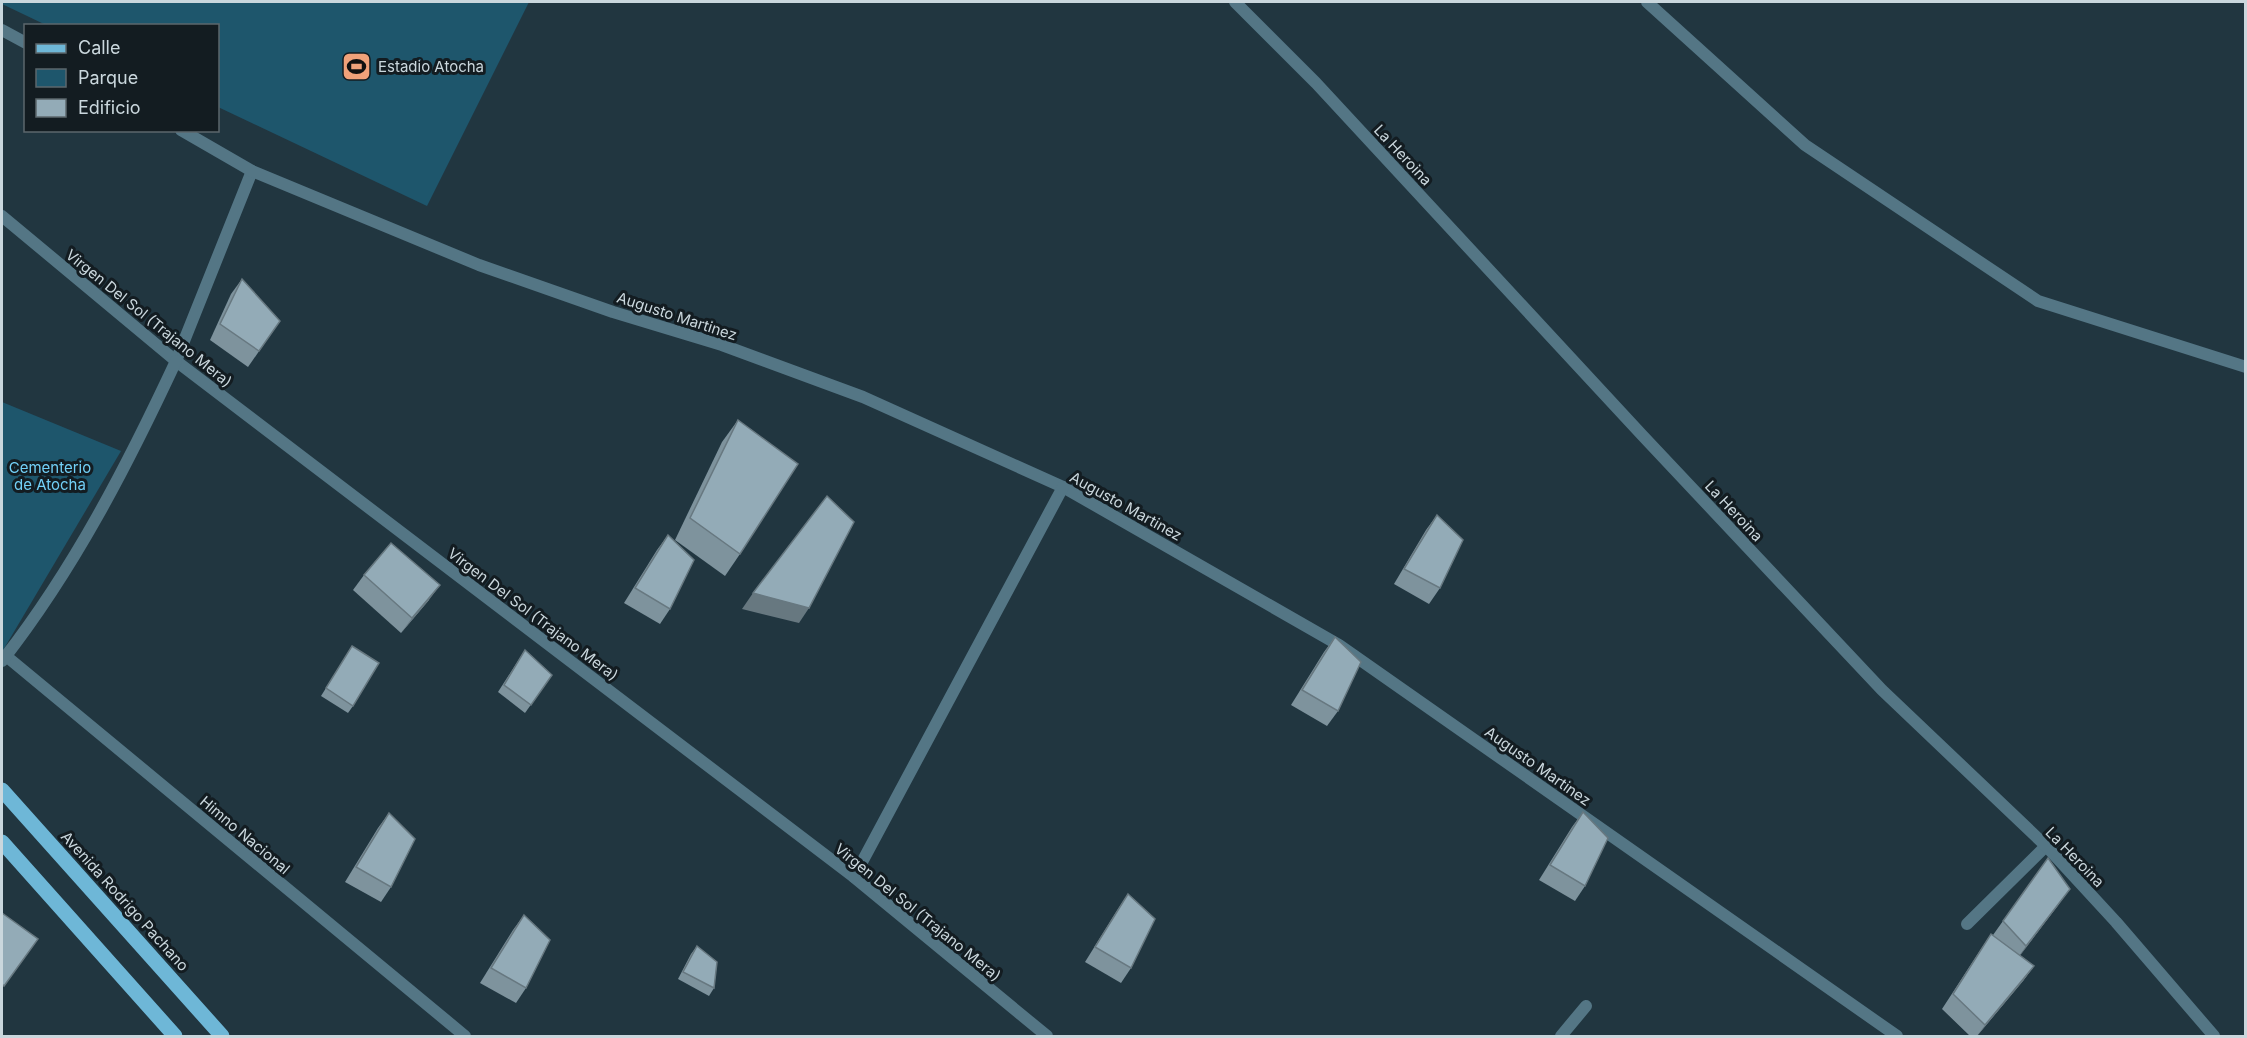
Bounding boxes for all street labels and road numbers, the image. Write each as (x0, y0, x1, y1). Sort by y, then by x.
street label: La Heroina (1370, 121, 1436, 189)
street label: Virgen Del Sol (Trajano Mera) (62, 245, 236, 391)
street label: Augusto Martinez (615, 288, 739, 344)
street label: Augusto Martinez (1067, 467, 1185, 545)
street label: La Heroina (1701, 477, 1767, 545)
street label: Virgen Del Sol (Trajano Mera) (444, 544, 622, 684)
street label: Augusto Martinez (1481, 722, 1595, 810)
street label: Himno Nacional (196, 792, 294, 878)
street label: La Heroina (2042, 823, 2108, 891)
street label: Avenida Rodrigo Pachano (57, 827, 193, 975)
street label: Virgen Del Sol (Trajano Mera) (831, 839, 1005, 985)

